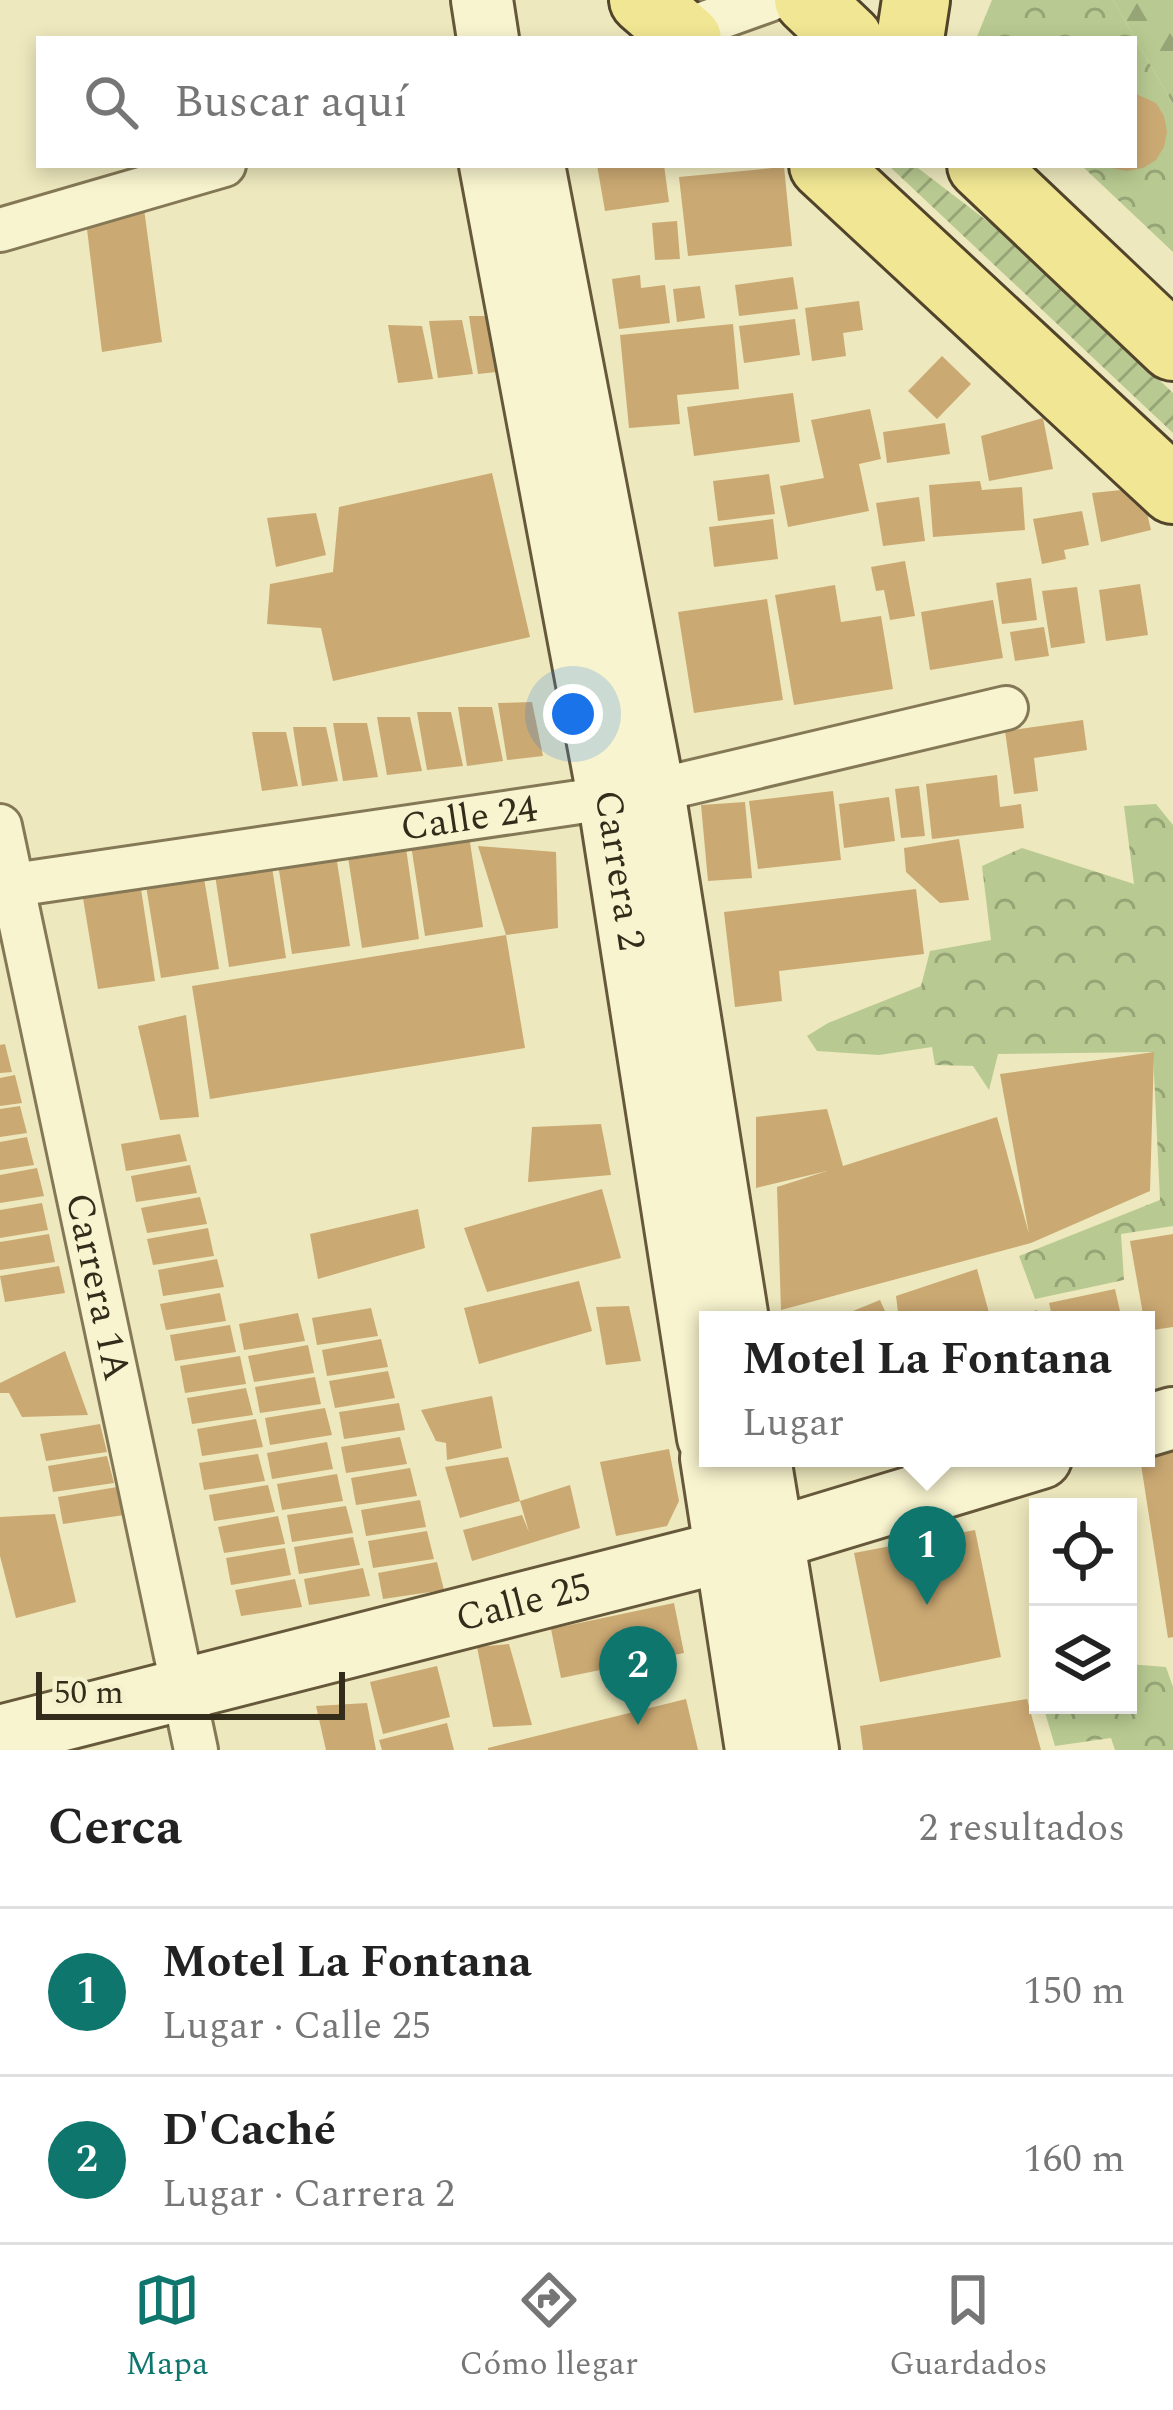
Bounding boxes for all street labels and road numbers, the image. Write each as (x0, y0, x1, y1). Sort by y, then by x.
street label: Calle 24 (396, 779, 541, 857)
street label: Carrera 2 (578, 786, 661, 954)
street label: Carrera 1A (49, 1187, 146, 1386)
street label: Calle 25 (449, 1557, 597, 1648)

